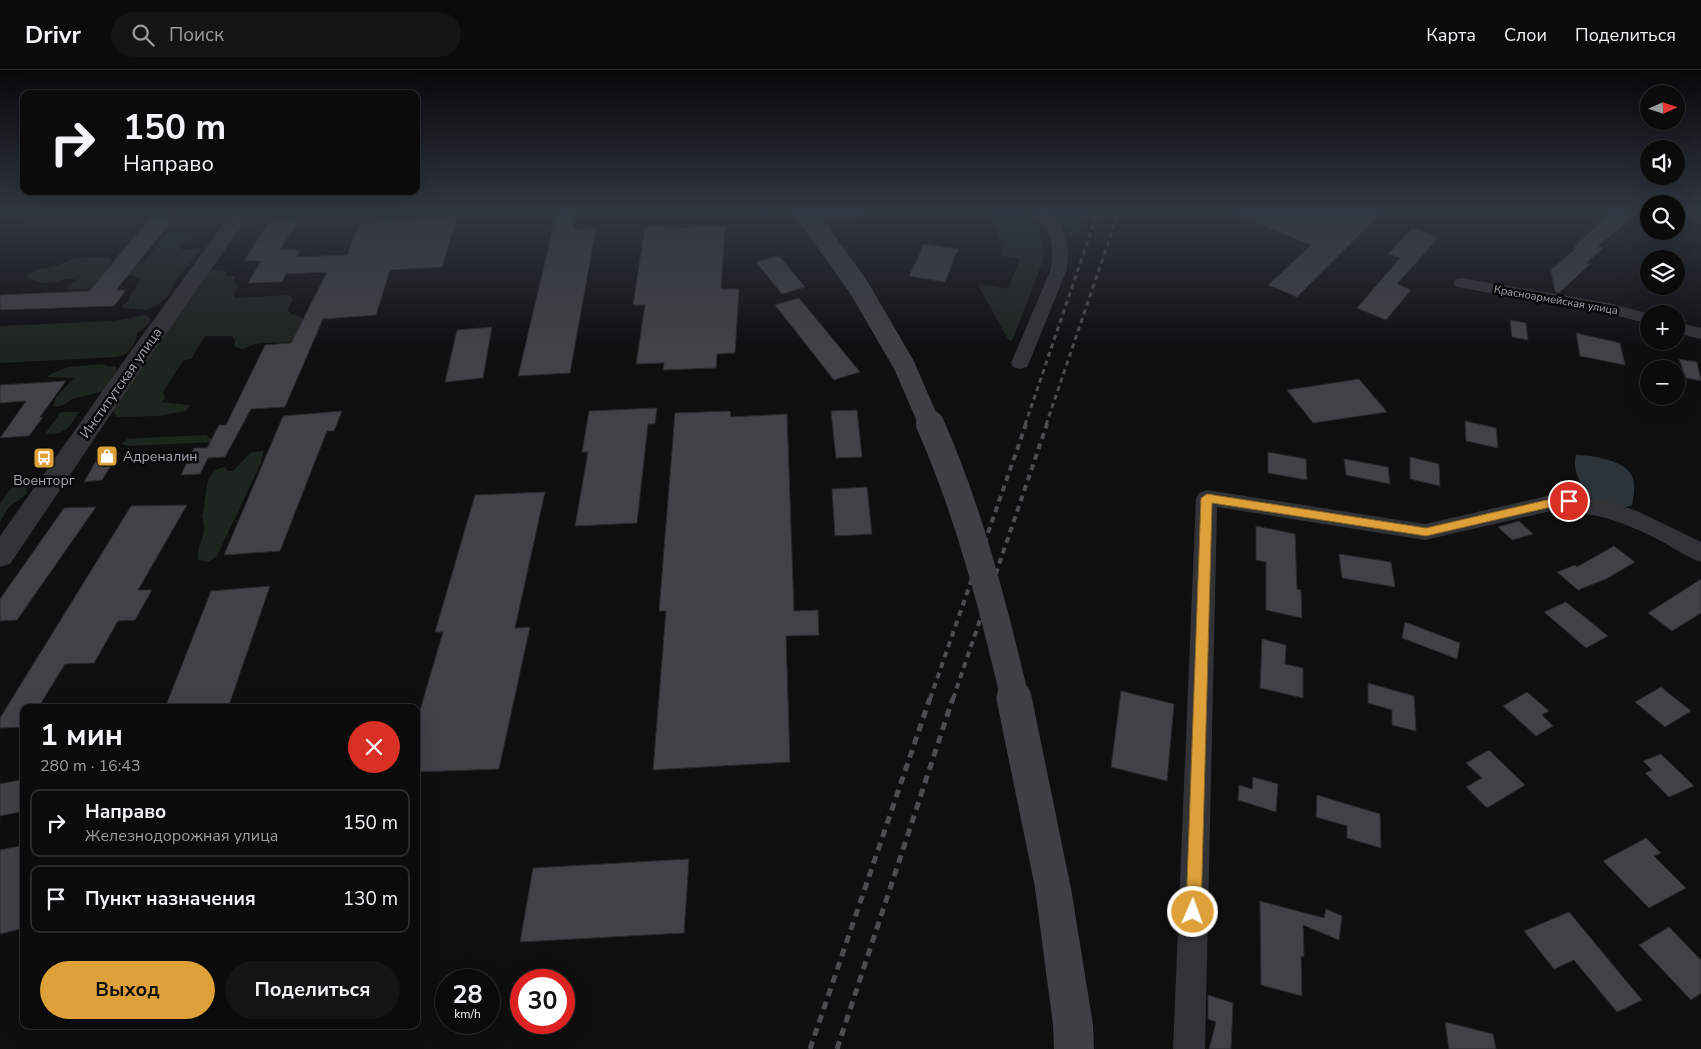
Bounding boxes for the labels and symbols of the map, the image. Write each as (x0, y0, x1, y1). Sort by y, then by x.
north arrow (1640, 85, 1685, 130)
street label: Красноармейская улица (1493, 282, 1619, 318)
street label: Институтская улица (76, 324, 166, 442)
shop icon: Адреналин (95, 444, 119, 468)
bus stop icon: Военторг (32, 446, 56, 470)
place label: Адреналин (123, 447, 198, 466)
place label: Военторг (13, 471, 75, 490)
pin (1548, 480, 1590, 522)
position arrow (1166, 885, 1218, 937)
speed limit sign: 30 (510, 969, 575, 1034)

